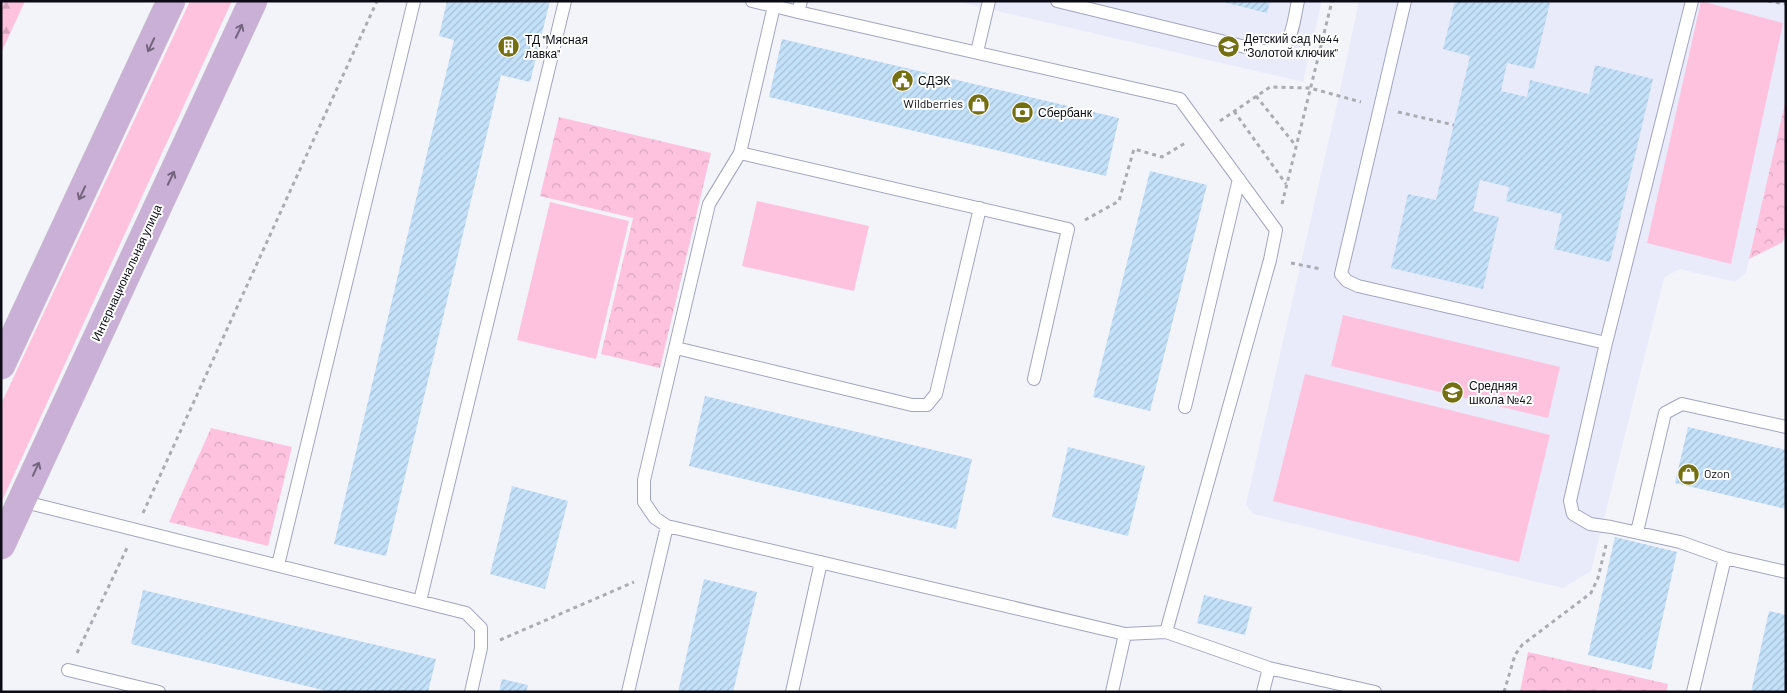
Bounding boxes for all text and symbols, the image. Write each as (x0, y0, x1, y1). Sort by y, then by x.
one-way arrow (235, 24, 244, 39)
place label: Детский сад №44 "Золотой ключик" (1244, 31, 1339, 59)
place label: ТД "Мясная лавка" (525, 32, 588, 60)
school or university icon: Детский сад №44 "Золотой ключик" (1216, 34, 1240, 58)
building icon: ТД "Мясная лавка" (497, 35, 521, 59)
one-way arrow (145, 37, 155, 52)
public building icon: СДЭК (890, 69, 914, 93)
place label: СДЭК (918, 73, 950, 88)
shop icon: Wildberries (967, 92, 991, 116)
place label: Wildberries (903, 96, 963, 110)
bank icon: Сбербанк (1010, 101, 1034, 125)
place label: Сбербанк (1038, 105, 1093, 120)
one-way arrow (166, 171, 176, 186)
one-way arrow (77, 185, 87, 200)
street label: Интернациональная улица (88, 202, 165, 344)
place label: Средняя школа №42 (1469, 378, 1532, 406)
school or university icon: Средняя школа №42 (1441, 381, 1465, 405)
one-way arrow (32, 462, 42, 477)
shop icon: Ozon (1676, 462, 1700, 486)
place label: Ozon (1704, 466, 1730, 480)

